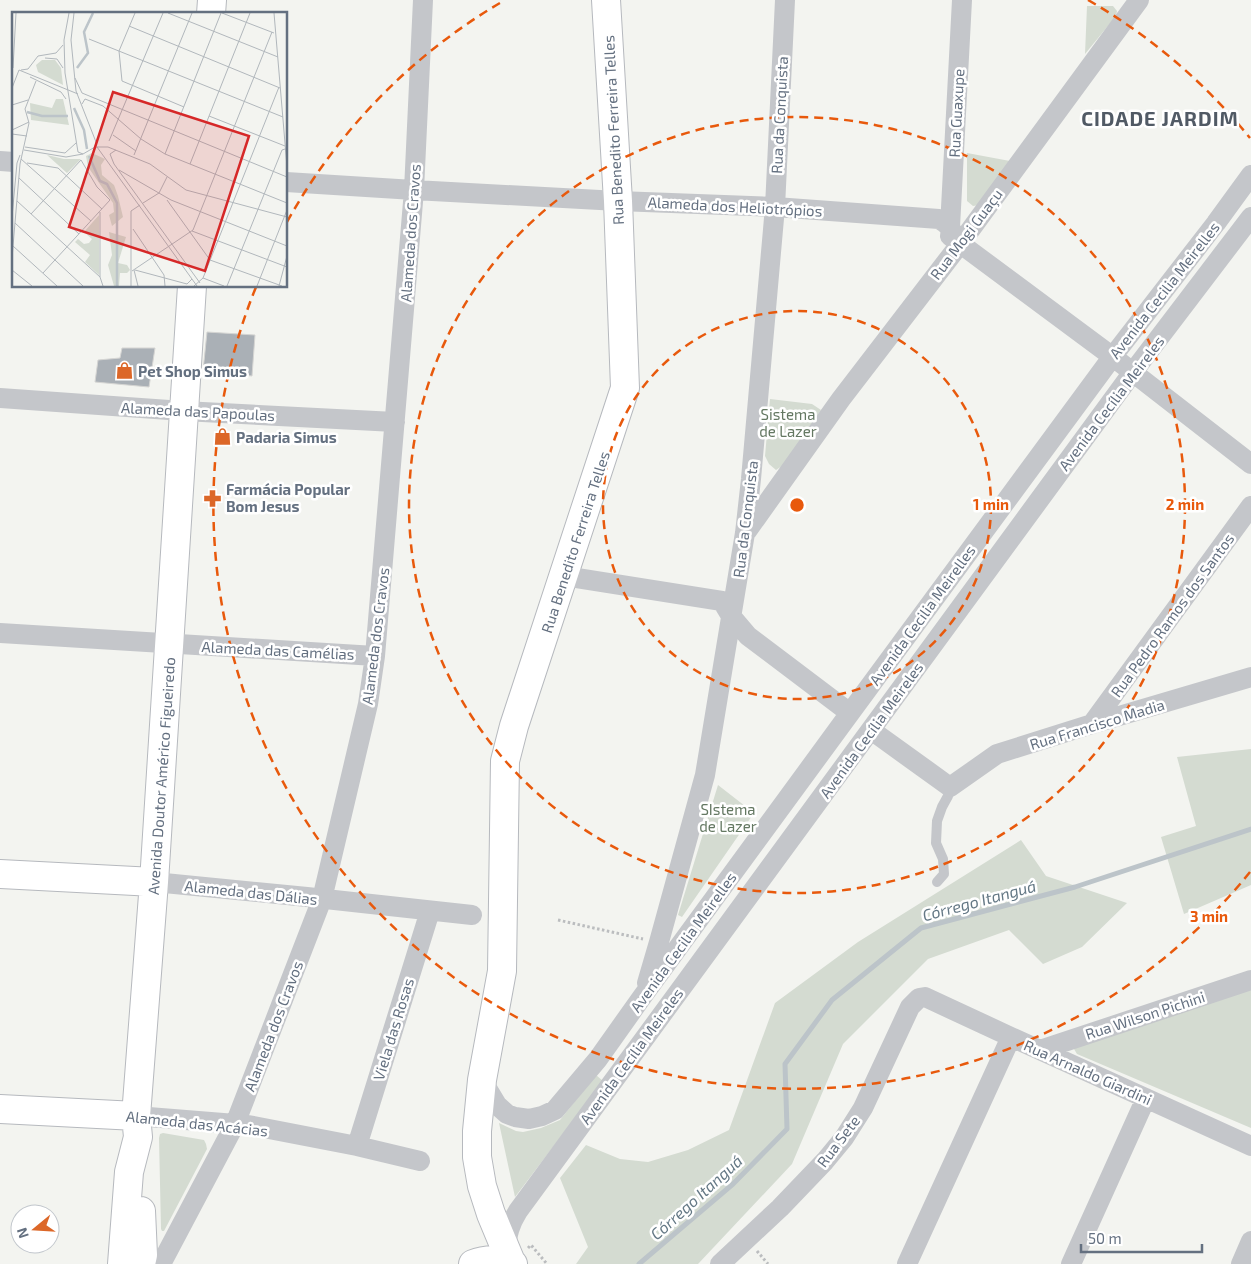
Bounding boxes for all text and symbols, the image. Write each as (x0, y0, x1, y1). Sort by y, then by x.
inset map (12, 12, 288, 288)
street label: Rua Benedito Ferreira Telles (599, 35, 627, 225)
street label: Rua da Conquista (767, 56, 791, 174)
street label: Rua Guaxupe (945, 68, 967, 158)
district label: CIDADE JARDIM (1081, 106, 1239, 130)
street label: Alameda dos Cravos (396, 163, 424, 303)
street label: Rua Mogi Guaçu (926, 185, 1007, 283)
street label: Alameda dos Heliotrópios (647, 192, 823, 220)
street label: Avenida Cecilia Meirelles (1105, 218, 1223, 362)
street label: Avenida Cecília Meireles (1054, 332, 1168, 474)
shop icon: Pet Shop Simus (114, 361, 134, 381)
place label: Pet Shop Simus (138, 362, 247, 380)
street label: Alameda das Papoulas (120, 398, 276, 424)
park label: Sistema de Lazer (759, 405, 817, 440)
shop icon: Padaria Simus (212, 427, 232, 447)
place label: Padaria Simus (236, 428, 337, 446)
street label: Rua Benedito Ferreira Telles (537, 449, 613, 635)
street label: Rua da Conquista (729, 459, 761, 579)
place label: Farmácia Popular Bom Jesus (226, 480, 351, 515)
pharmacy icon: Farmácia Popular Bom Jesus (202, 488, 222, 508)
text: 1 min (973, 495, 1009, 513)
text: 2 min (1166, 495, 1204, 513)
centre of rings (788, 496, 806, 514)
street label: Rua Pedro Ramos dos Santos (1107, 530, 1237, 700)
street label: Avenida Cecilia Meirelles (865, 542, 979, 688)
street label: Alameda dos Cravos (358, 566, 392, 706)
street label: Alameda das Camélias (201, 637, 355, 663)
street label: Avenida Doutor Américo Figueiredo (144, 656, 178, 896)
street label: Avenida Cecília Meireles (816, 658, 926, 802)
street label: Rua Francisco Madia (1027, 695, 1167, 753)
park label: SIstema de Lazer (699, 800, 757, 835)
street label: Avenida Cecilia Meirelles (626, 869, 740, 1015)
street label: Alameda das Dálias (184, 876, 318, 908)
water label: Córrego Itanguá (920, 876, 1038, 924)
text: 3 min (1190, 907, 1228, 925)
street label: Alameda dos Cravos (240, 958, 306, 1094)
street label: Viela das Rosas (369, 976, 417, 1082)
street label: Avenida Cecília Meireles (576, 984, 686, 1128)
street label: Rua Wilson Pichini (1083, 987, 1207, 1043)
street label: Rua Arnaldo Giardini (1021, 1036, 1155, 1108)
street label: Alameda das Acácias (125, 1107, 269, 1139)
street label: Rua Sete (813, 1112, 863, 1170)
water label: Córrego Itanguá (646, 1151, 746, 1243)
north arrow (10, 1204, 60, 1254)
scale bar (1081, 1222, 1202, 1254)
text: N (13, 1226, 32, 1241)
text: 50 m (1088, 1229, 1122, 1247)

